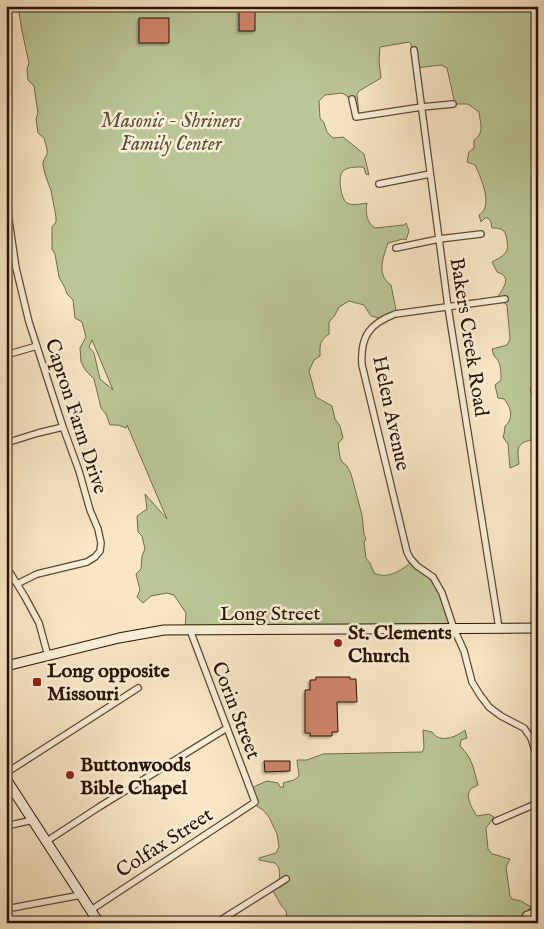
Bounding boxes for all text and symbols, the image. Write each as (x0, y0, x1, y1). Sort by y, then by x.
park label: Masonic - Shriners Family Center (101, 109, 241, 157)
street label: Bakers Creek Road (444, 256, 493, 419)
street label: Capron Farm Drive (39, 336, 112, 497)
street label: Helen Avenue (366, 354, 415, 473)
street label: Long Street (220, 602, 320, 627)
place label: St. Clements Church (348, 621, 452, 669)
marker: St. Clements Church (332, 637, 344, 649)
street label: Corin Street (206, 658, 266, 763)
place label: Long opposite Missouri (47, 659, 170, 707)
marker: Long opposite Missouri (31, 676, 43, 688)
place label: Buttonwoods Bible Chapel (80, 753, 191, 801)
marker: Buttonwoods Bible Chapel (64, 769, 76, 781)
street label: Colfax Street (112, 803, 218, 884)

